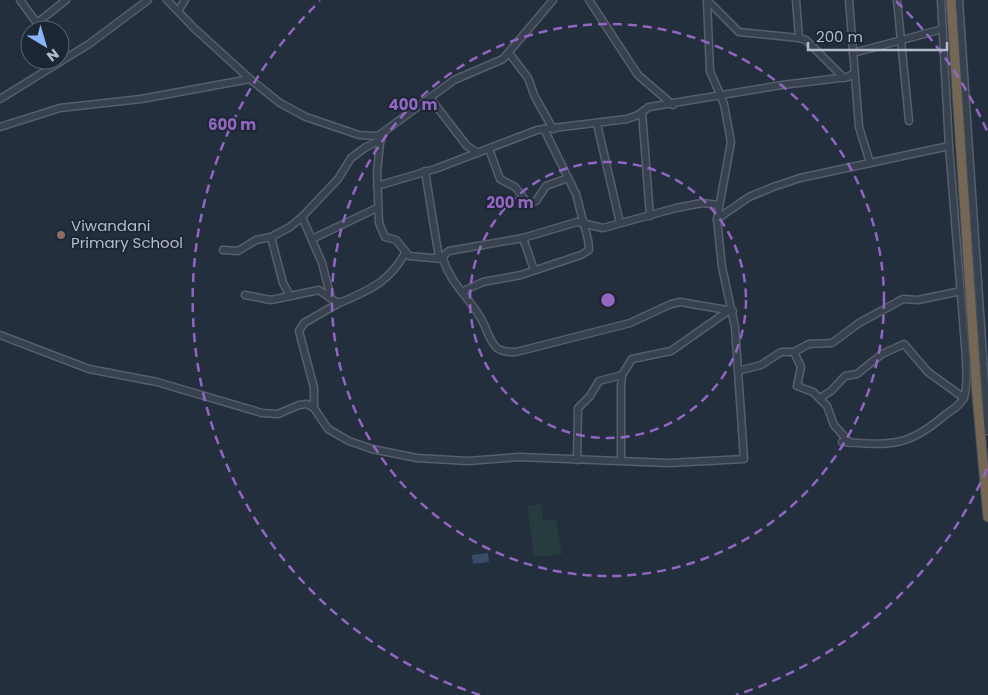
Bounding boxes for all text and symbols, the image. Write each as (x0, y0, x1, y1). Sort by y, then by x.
north arrow (20, 20, 70, 70)
scale bar (808, 20, 947, 52)
text: 200 m (816, 26, 863, 47)
text: N (43, 44, 63, 66)
text: 400 m (389, 94, 438, 115)
text: 600 m (208, 114, 256, 135)
text: 200 m (486, 192, 534, 213)
place label: Viwandani Primary School (71, 215, 183, 253)
marker: Viwandani Primary School (55, 229, 67, 241)
centre of rings (599, 291, 617, 309)

